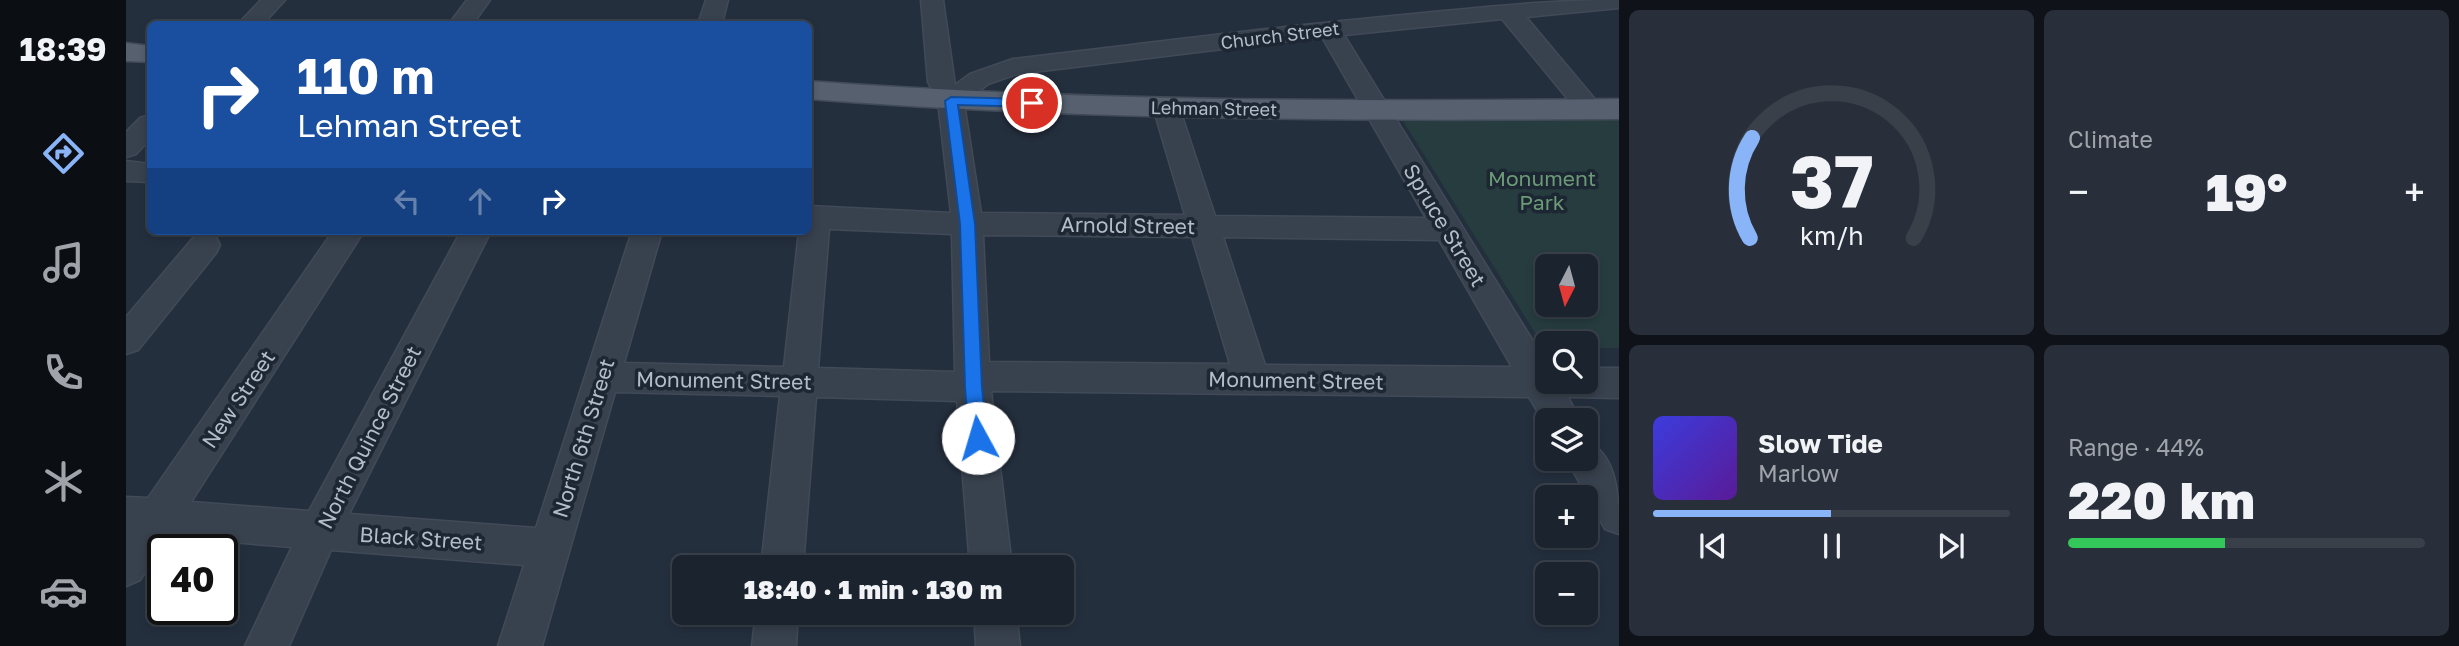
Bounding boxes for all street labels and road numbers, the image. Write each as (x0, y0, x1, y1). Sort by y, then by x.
street label: Church Street (1219, 17, 1341, 53)
street label: Lehman Street (1151, 96, 1277, 120)
street label: Spruce Street (1398, 159, 1492, 291)
street label: Arnold Street (1060, 211, 1196, 239)
street label: North Quince Street (312, 341, 426, 533)
street label: New Street (196, 345, 280, 453)
street label: North 6th Street (546, 355, 620, 521)
street label: Monument Street (636, 365, 812, 395)
street label: Monument Street (1208, 365, 1384, 395)
street label: Black Street (359, 521, 483, 555)

